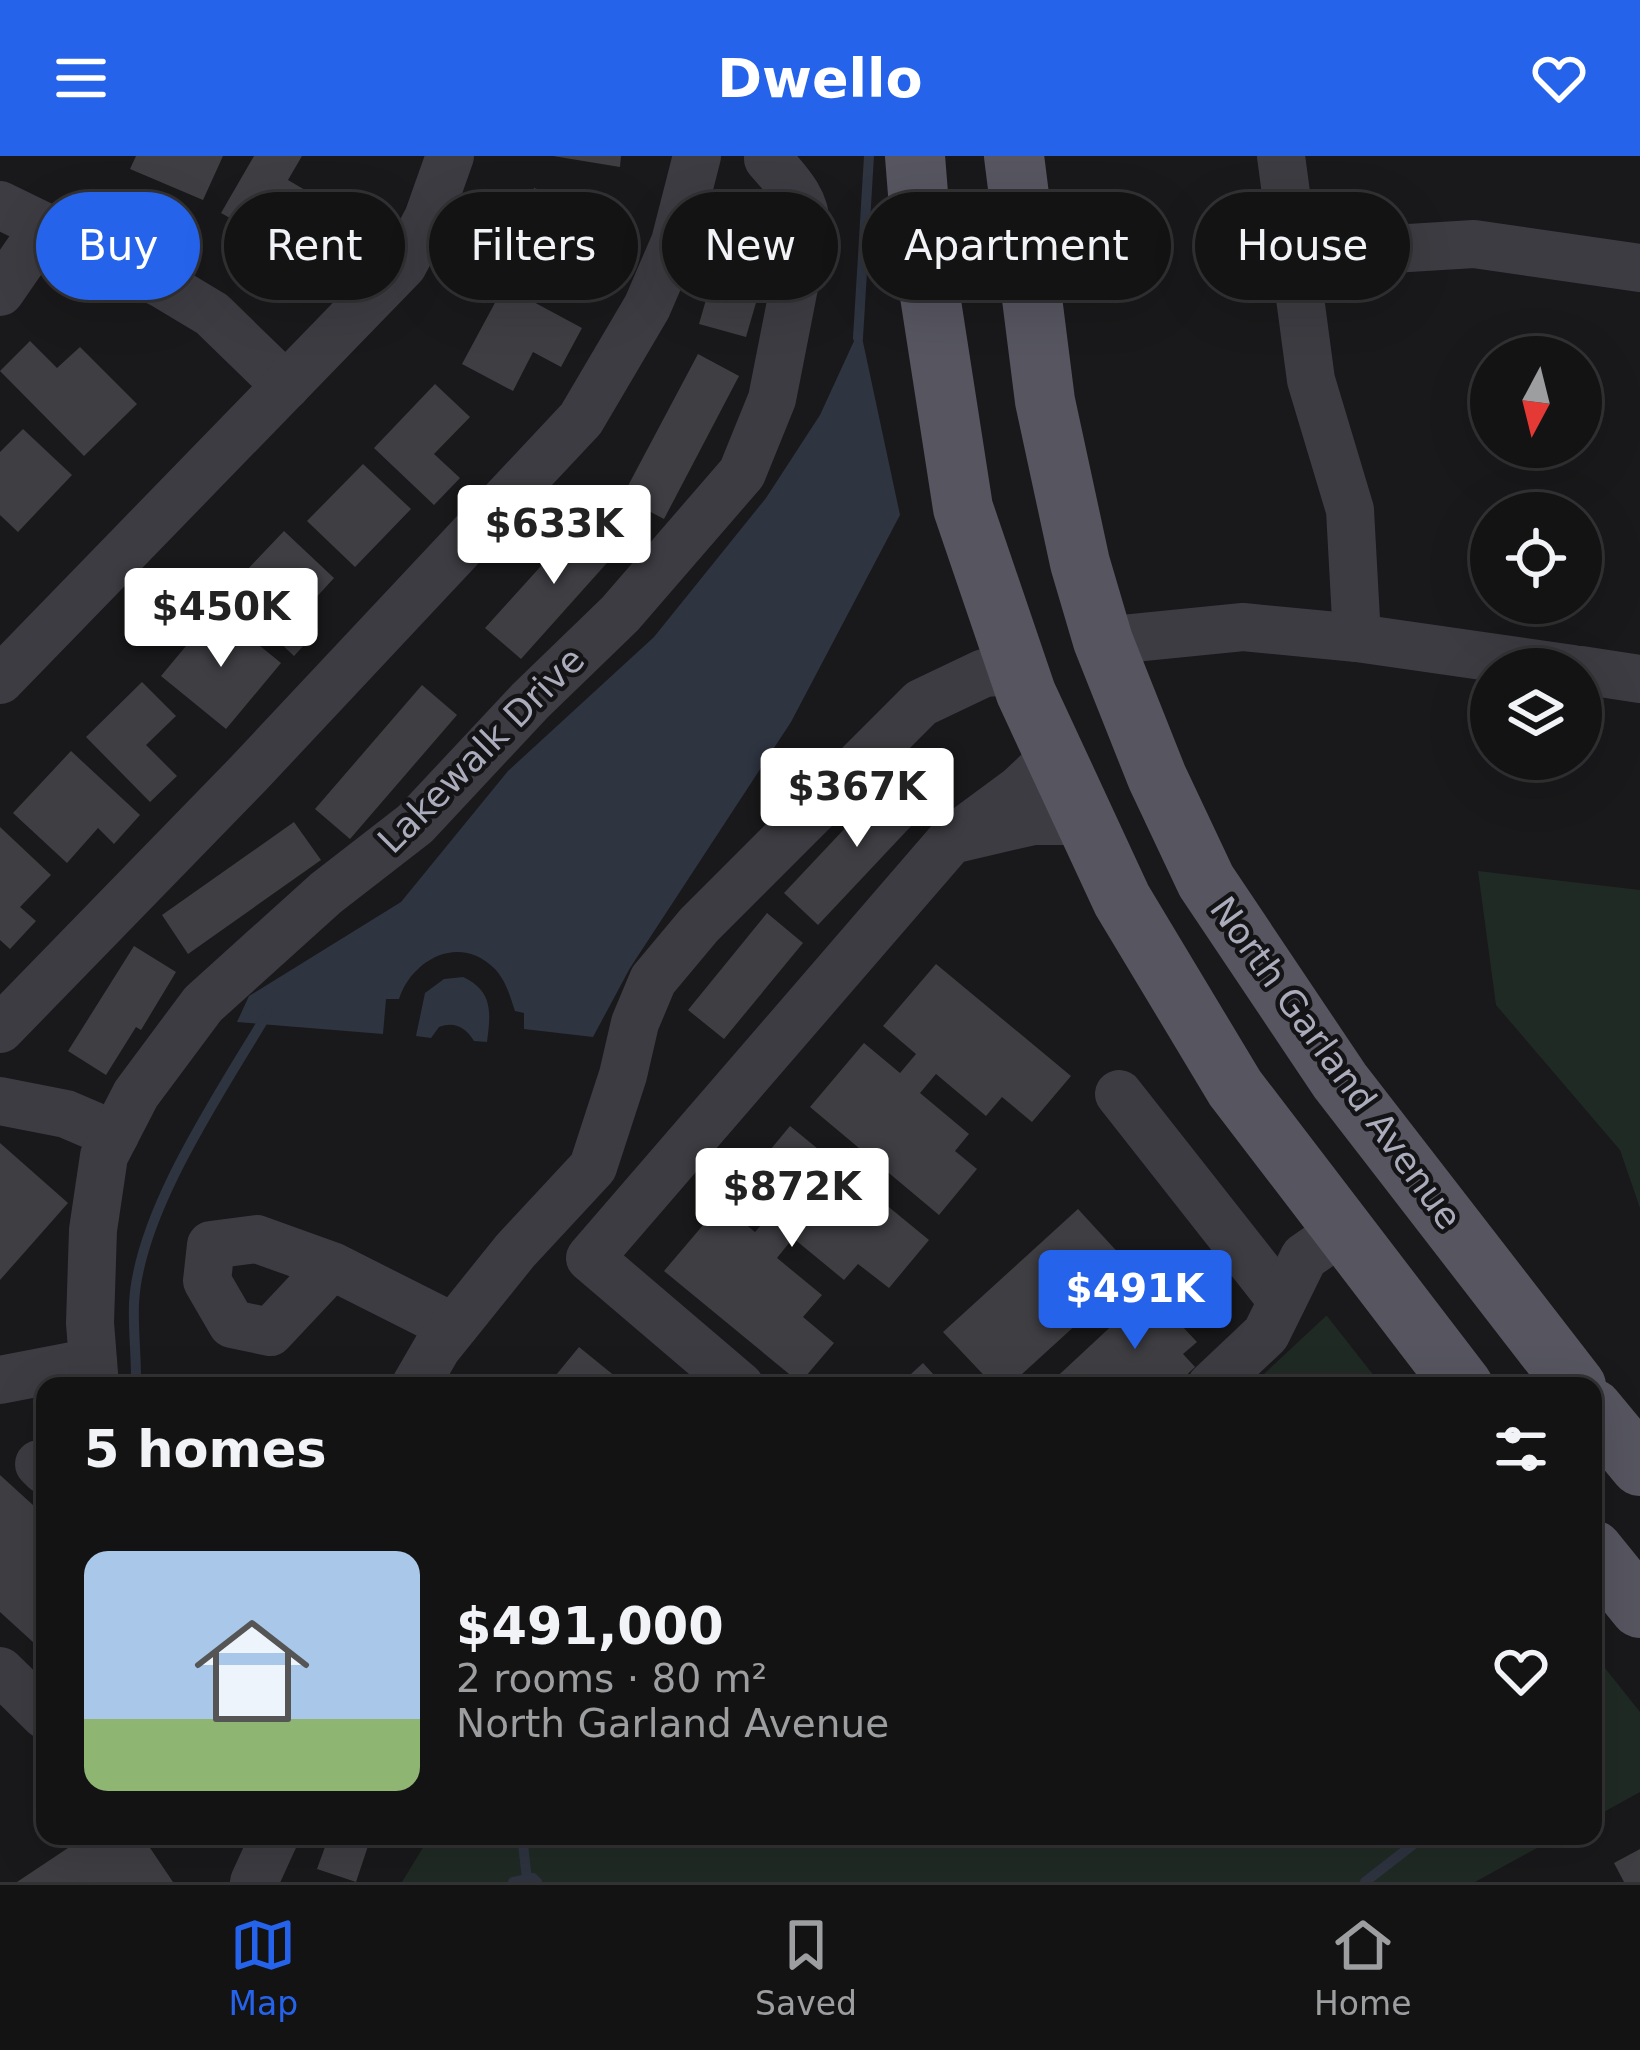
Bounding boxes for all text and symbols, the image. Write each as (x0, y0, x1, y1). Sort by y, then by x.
icon: menu (48, 45, 114, 111)
icon: heart (1526, 45, 1592, 111)
text: Dwello (717, 47, 923, 110)
chip: Buy (36, 192, 200, 300)
chip: Rent (224, 192, 405, 300)
chip: Filters (429, 192, 638, 300)
chip: New (662, 192, 838, 300)
chip: Apartment (862, 192, 1171, 300)
chip: House (1195, 192, 1410, 300)
north arrow (1470, 336, 1602, 468)
map controls (1470, 336, 1602, 780)
pin: $633K (470, 485, 638, 587)
button: locate (1470, 492, 1602, 624)
text: $633K (485, 501, 623, 546)
pin: $450K (137, 568, 305, 670)
text: $450K (152, 584, 290, 629)
street label: Lakewalk Drive (370, 639, 592, 861)
button: layers (1470, 648, 1602, 780)
pin: $367K (773, 748, 941, 850)
text: $367K (788, 764, 926, 809)
street label: North Garland Avenue (1202, 889, 1470, 1237)
pin: $872K (708, 1148, 876, 1250)
text: $872K (723, 1164, 861, 1209)
pin: $491K (1051, 1250, 1219, 1352)
text: $491K (1066, 1266, 1204, 1311)
icon: filters (1488, 1416, 1554, 1482)
text: 5 homes (84, 1420, 327, 1479)
text: $491,000 (456, 1597, 724, 1656)
icon: home (180, 1599, 324, 1743)
icon: heart (1488, 1638, 1554, 1704)
text: 2 rooms · 80 m² (456, 1656, 767, 1701)
text: North Garland Avenue (456, 1701, 889, 1746)
tab: Map (228, 1912, 298, 2023)
tab: Saved (755, 1912, 857, 2023)
tab: Home (1314, 1912, 1411, 2023)

